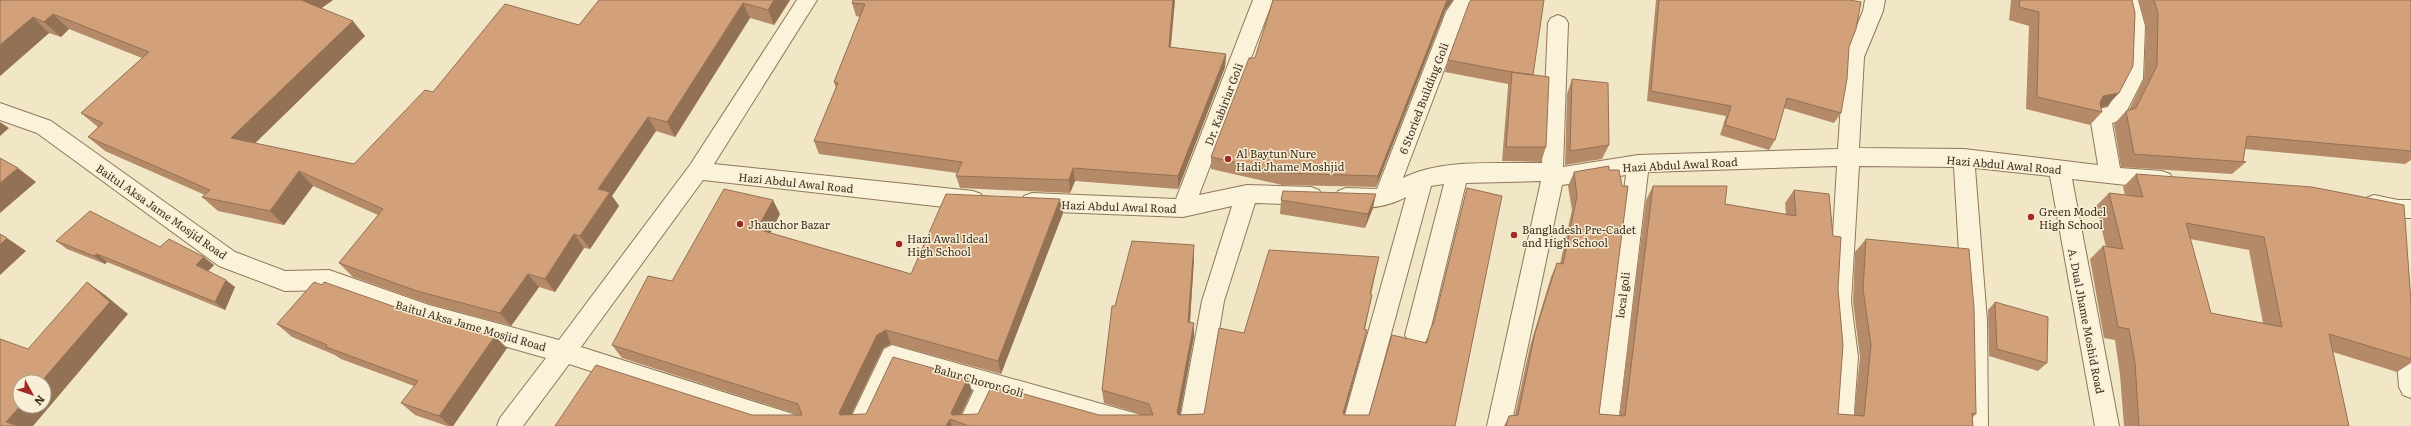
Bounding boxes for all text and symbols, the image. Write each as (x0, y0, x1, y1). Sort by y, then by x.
street label: 6 Storied Building Goli (1394, 40, 1452, 156)
street label: Dr. Kabiriar Goli (1200, 60, 1246, 147)
place label: Al Baytun Nure Hadi Jhame Moshjid (1236, 145, 1345, 174)
street label: Hazi Abdul Awal Road (1946, 151, 2062, 177)
street label: Hazi Abdul Awal Road (1622, 153, 1738, 175)
marker: Al Baytun Nure Hadi Jhame Moshjid (1223, 154, 1233, 164)
street label: Baitul Aksa Jame Mosjid Road (93, 160, 231, 263)
street label: Hazi Abdul Awal Road (738, 168, 855, 196)
street label: Hazi Abdul Awal Road (1061, 196, 1177, 216)
place label: Green Model High School (2039, 203, 2107, 232)
marker: Green Model High School (2026, 212, 2036, 222)
place label: Jhauchor Bazar (748, 216, 831, 232)
marker: Jhauchor Bazar (735, 219, 745, 229)
place label: Bangladesh Pre-Cadet and High School (1522, 221, 1636, 250)
place label: Hazi Awal Ideal High School (907, 230, 988, 259)
marker: Bangladesh Pre-Cadet and High School (1509, 230, 1519, 240)
marker: Hazi Awal Ideal High School (894, 239, 904, 249)
street label: A. Dual Jhame Moshid Road (2065, 247, 2109, 395)
street label: local goli (1611, 270, 1633, 319)
street label: Baitul Aksa Jame Mosjid Road (394, 296, 549, 354)
street label: Balur Choror Goli (932, 359, 1026, 401)
north arrow (12, 374, 52, 414)
text: N (31, 392, 50, 410)

